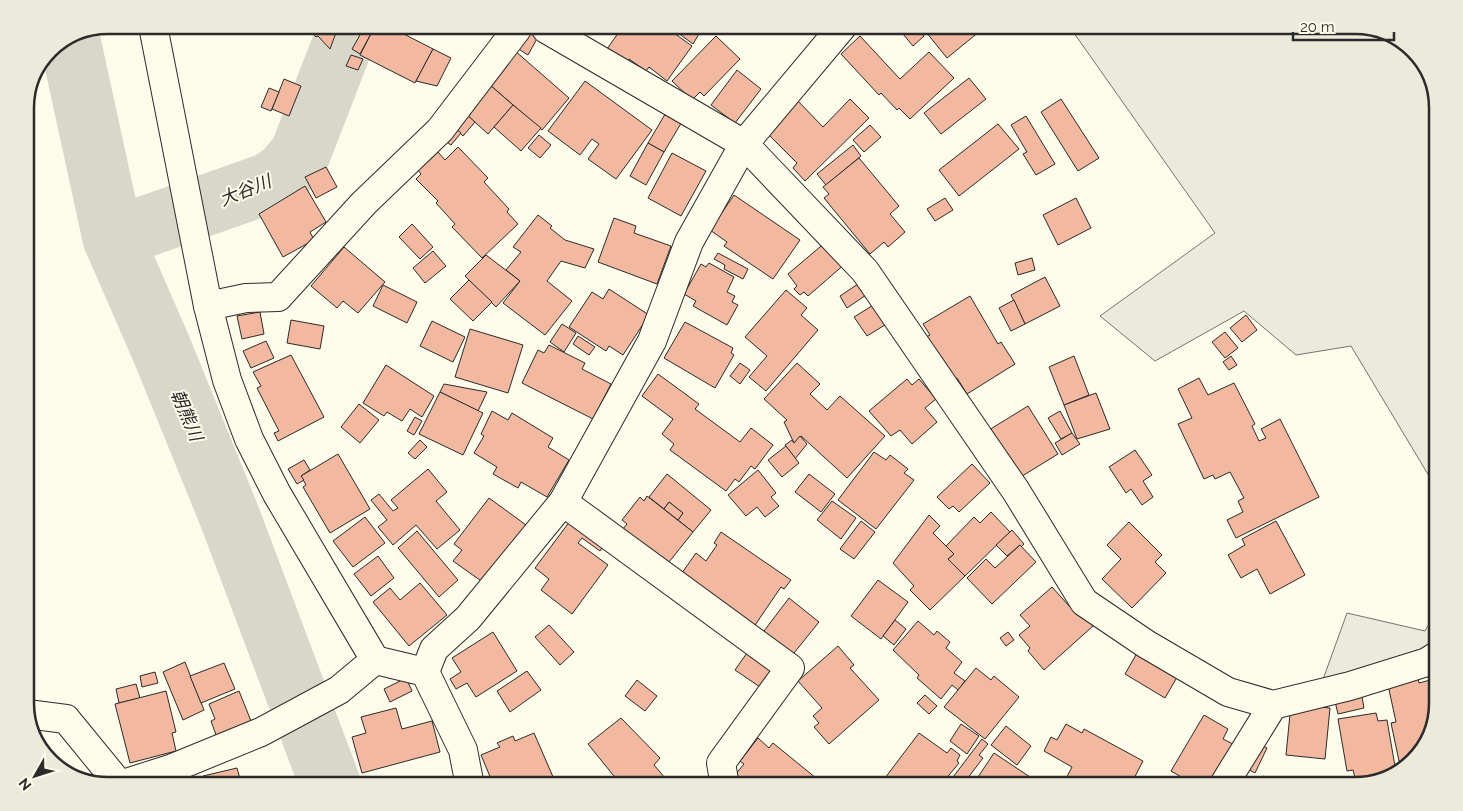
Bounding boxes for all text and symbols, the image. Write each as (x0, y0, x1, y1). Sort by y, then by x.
scale bar (1293, 10, 1394, 42)
text: 20 m (1300, 18, 1335, 36)
water label: 大谷川 (216, 169, 276, 210)
water label: 朝熊川 (167, 386, 208, 446)
north arrow (10, 751, 60, 801)
text: N (15, 775, 34, 793)

